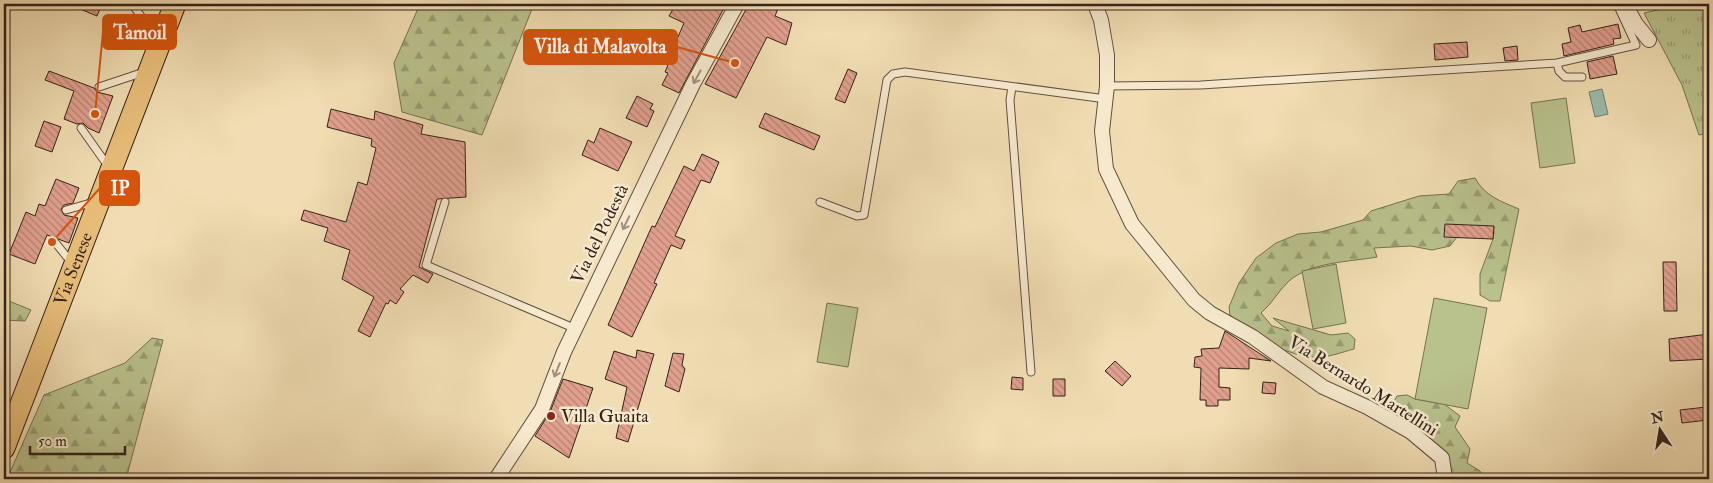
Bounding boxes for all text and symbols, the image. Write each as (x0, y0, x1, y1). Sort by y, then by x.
callout: Tamoil (103, 15, 176, 49)
text: Tamoil (112, 21, 167, 45)
callout: Villa di Malavolta (524, 30, 677, 64)
text: Villa di Malavolta (533, 35, 668, 59)
one-way arrow (692, 69, 701, 84)
callout: IP (100, 171, 139, 205)
text: IP (111, 177, 129, 201)
street label: Via del Podestà (566, 180, 634, 288)
one-way arrow (621, 216, 631, 231)
street label: Via Senese (48, 228, 98, 309)
street label: Via Bernardo Martellini (1284, 331, 1442, 441)
one-way arrow (552, 362, 561, 378)
place label: Villa Guaita (561, 405, 649, 428)
north arrow (1636, 406, 1686, 456)
text: N (1649, 408, 1666, 428)
marker: Villa Guaita (545, 410, 557, 422)
scale bar (30, 423, 125, 455)
text: 50 m (38, 432, 67, 451)

